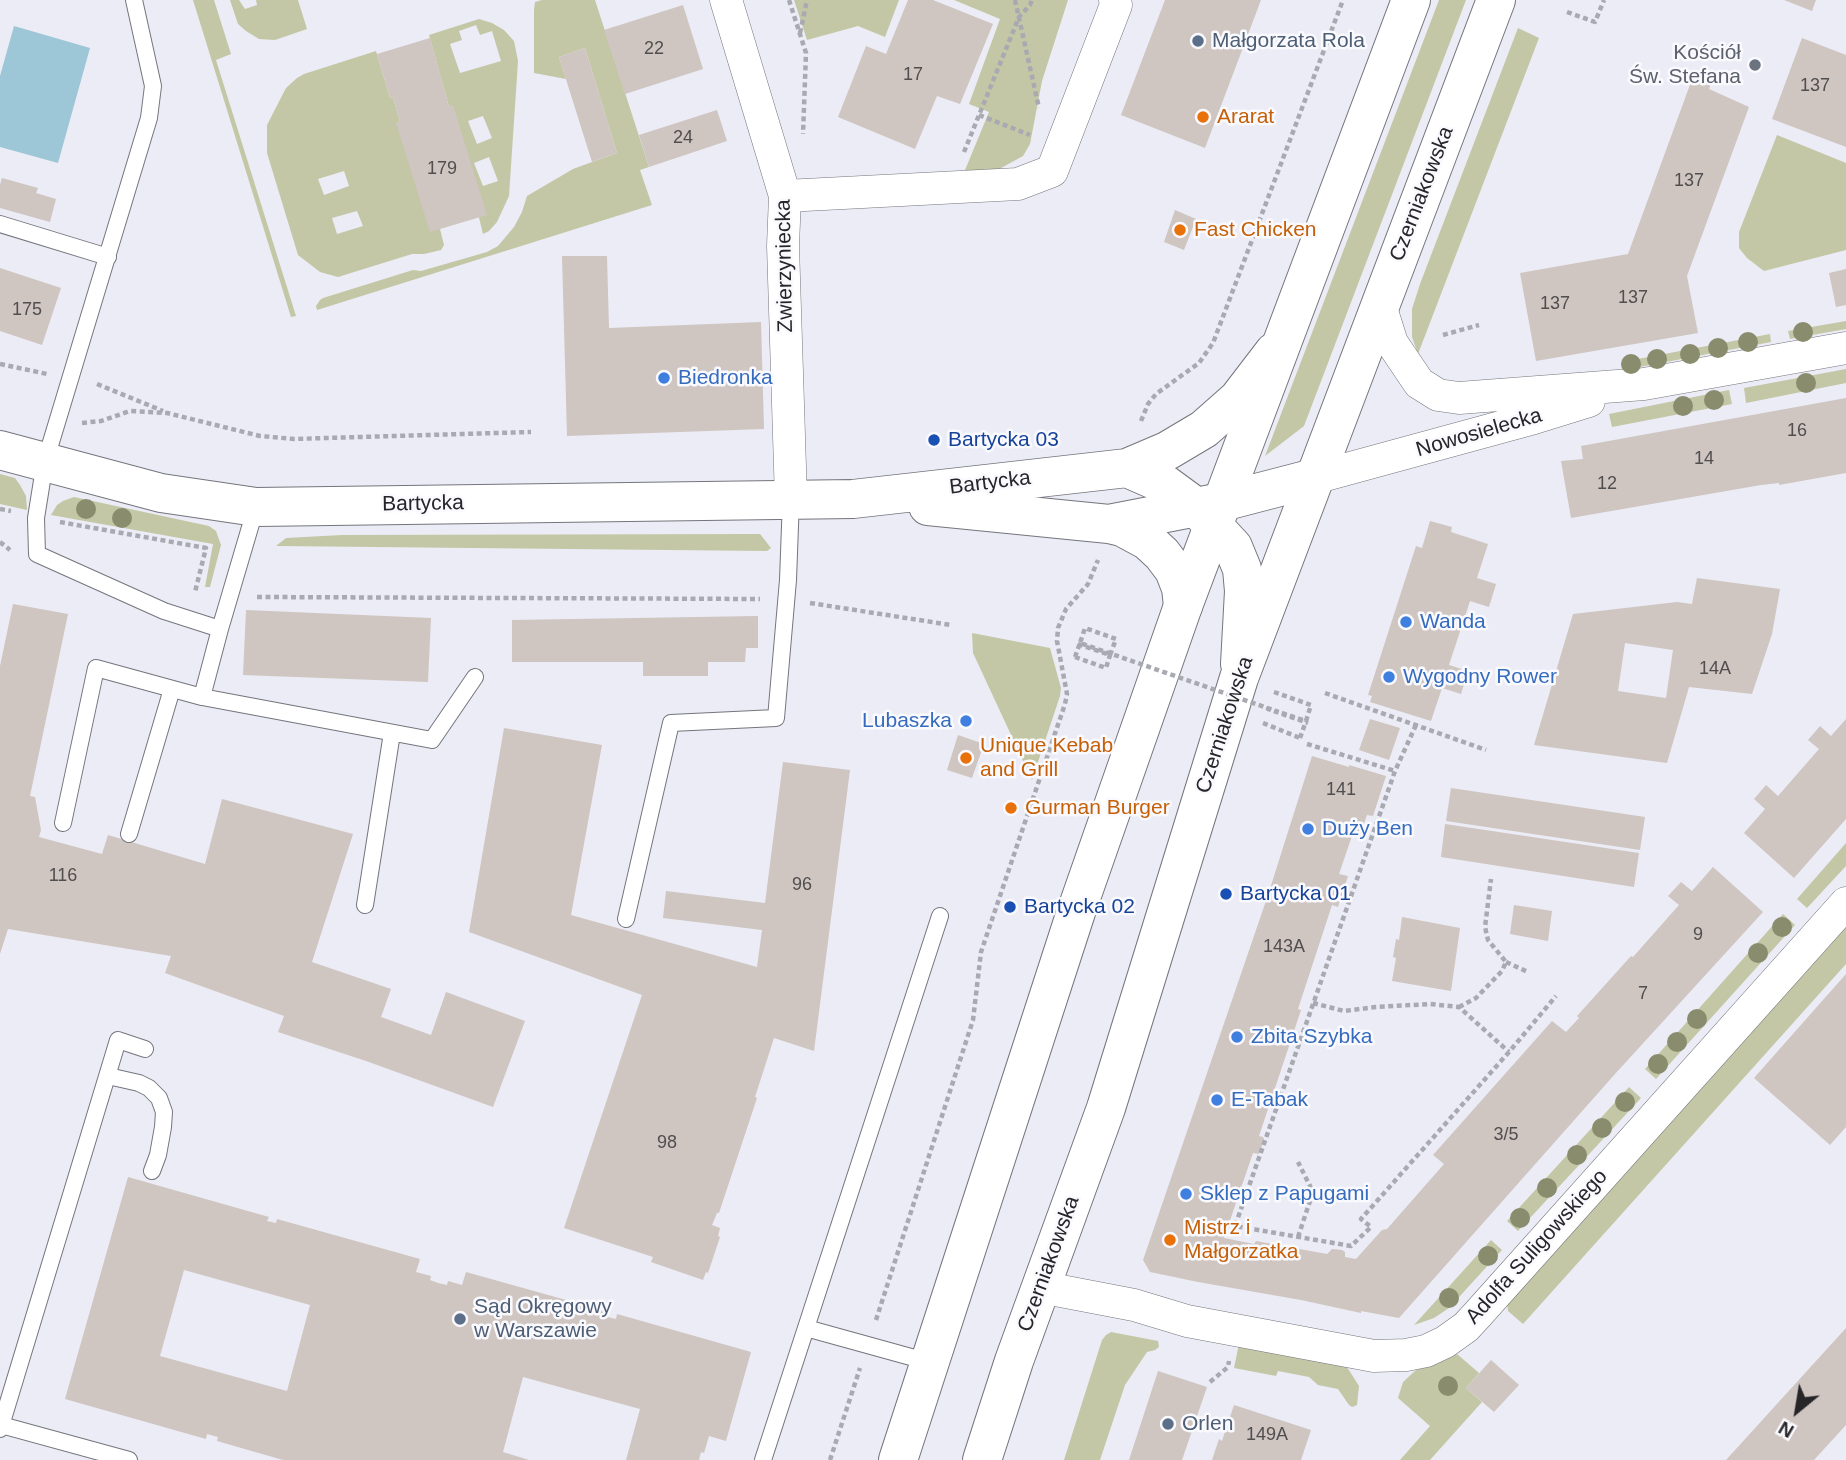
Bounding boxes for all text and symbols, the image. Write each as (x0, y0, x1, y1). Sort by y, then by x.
place label: Małgorzata Rola (1212, 28, 1365, 54)
marker: Małgorzata Rola (1190, 33, 1206, 49)
house number: 22 (644, 38, 664, 60)
place label: Kościół Św. Stefana (1629, 40, 1741, 90)
marker: Kościół Św. Stefana (1747, 57, 1763, 73)
house number: 17 (903, 64, 923, 86)
house number: 137 (1800, 75, 1830, 97)
place label: Ararat (1217, 104, 1274, 130)
marker: Ararat (1195, 109, 1211, 125)
street label: Czerniakowska (1385, 123, 1459, 265)
house number: 24 (673, 127, 693, 149)
house number: 179 (427, 158, 457, 180)
house number: 137 (1674, 170, 1704, 192)
street label: Zwierzyniecka (771, 199, 799, 333)
place label: Fast Chicken (1194, 217, 1317, 243)
marker: Fast Chicken (1172, 222, 1188, 238)
house number: 137 (1618, 287, 1648, 309)
house number: 137 (1540, 293, 1570, 315)
house number: 175 (12, 299, 42, 321)
place label: Biedronka (678, 365, 773, 391)
marker: Biedronka (656, 370, 672, 386)
street label: Nowosielecka (1413, 403, 1545, 463)
house number: 16 (1787, 420, 1807, 442)
place label: Bartycka 03 (948, 427, 1059, 453)
marker: Bartycka 03 (926, 432, 942, 448)
house number: 14 (1694, 448, 1714, 470)
street label: Bartycka (948, 466, 1032, 500)
house number: 12 (1597, 473, 1617, 495)
street label: Bartycka (382, 491, 464, 517)
place label: Wanda (1420, 609, 1486, 635)
marker: Wanda (1398, 614, 1414, 630)
street label: Czerniakowska (1191, 653, 1259, 797)
house number: 14A (1699, 658, 1731, 680)
place label: Wygodny Rower (1403, 664, 1557, 690)
marker: Wygodny Rower (1381, 669, 1397, 685)
place label: Lubaszka (862, 708, 952, 734)
marker: Lubaszka (958, 713, 974, 729)
place label: Unique Kebab and Grill (980, 733, 1113, 783)
marker: Unique Kebab and Grill (958, 750, 974, 766)
house number: 141 (1326, 779, 1356, 801)
place label: Gurman Burger (1025, 795, 1170, 821)
marker: Gurman Burger (1003, 800, 1019, 816)
place label: Duży Ben (1322, 816, 1413, 842)
marker: Duży Ben (1300, 821, 1316, 837)
house number: 116 (49, 865, 77, 887)
house number: 96 (792, 874, 812, 896)
place label: Bartycka 01 (1240, 881, 1351, 907)
marker: Bartycka 01 (1218, 886, 1234, 902)
place label: Bartycka 02 (1024, 894, 1135, 920)
marker: Bartycka 02 (1002, 899, 1018, 915)
house number: 9 (1693, 924, 1703, 946)
house number: 143A (1263, 936, 1305, 958)
house number: 7 (1638, 983, 1648, 1005)
place label: Zbita Szybka (1251, 1024, 1372, 1050)
marker: Zbita Szybka (1229, 1029, 1245, 1045)
place label: E-Tabak (1231, 1087, 1308, 1113)
marker: E-Tabak (1209, 1092, 1225, 1108)
house number: 3/5 (1493, 1124, 1519, 1146)
house number: 98 (657, 1132, 677, 1154)
street label: Adolfa Suligowskiego (1461, 1164, 1613, 1330)
place label: Sklep z Papugami (1200, 1181, 1369, 1207)
marker: Sklep z Papugami (1178, 1186, 1194, 1202)
street label: Czerniakowska (1013, 1193, 1085, 1335)
place label: Mistrz i Małgorzatka (1184, 1215, 1298, 1265)
marker: Mistrz i Małgorzatka (1162, 1232, 1178, 1248)
place label: Sąd Okręgowy w Warszawie (474, 1294, 612, 1344)
marker: Sąd Okręgowy w Warszawie (452, 1311, 468, 1327)
north arrow (1762, 1376, 1832, 1446)
place label: Orlen (1182, 1411, 1233, 1437)
marker: Orlen (1160, 1416, 1176, 1432)
text: N (1775, 1417, 1797, 1442)
house number: 149A (1246, 1424, 1288, 1446)

